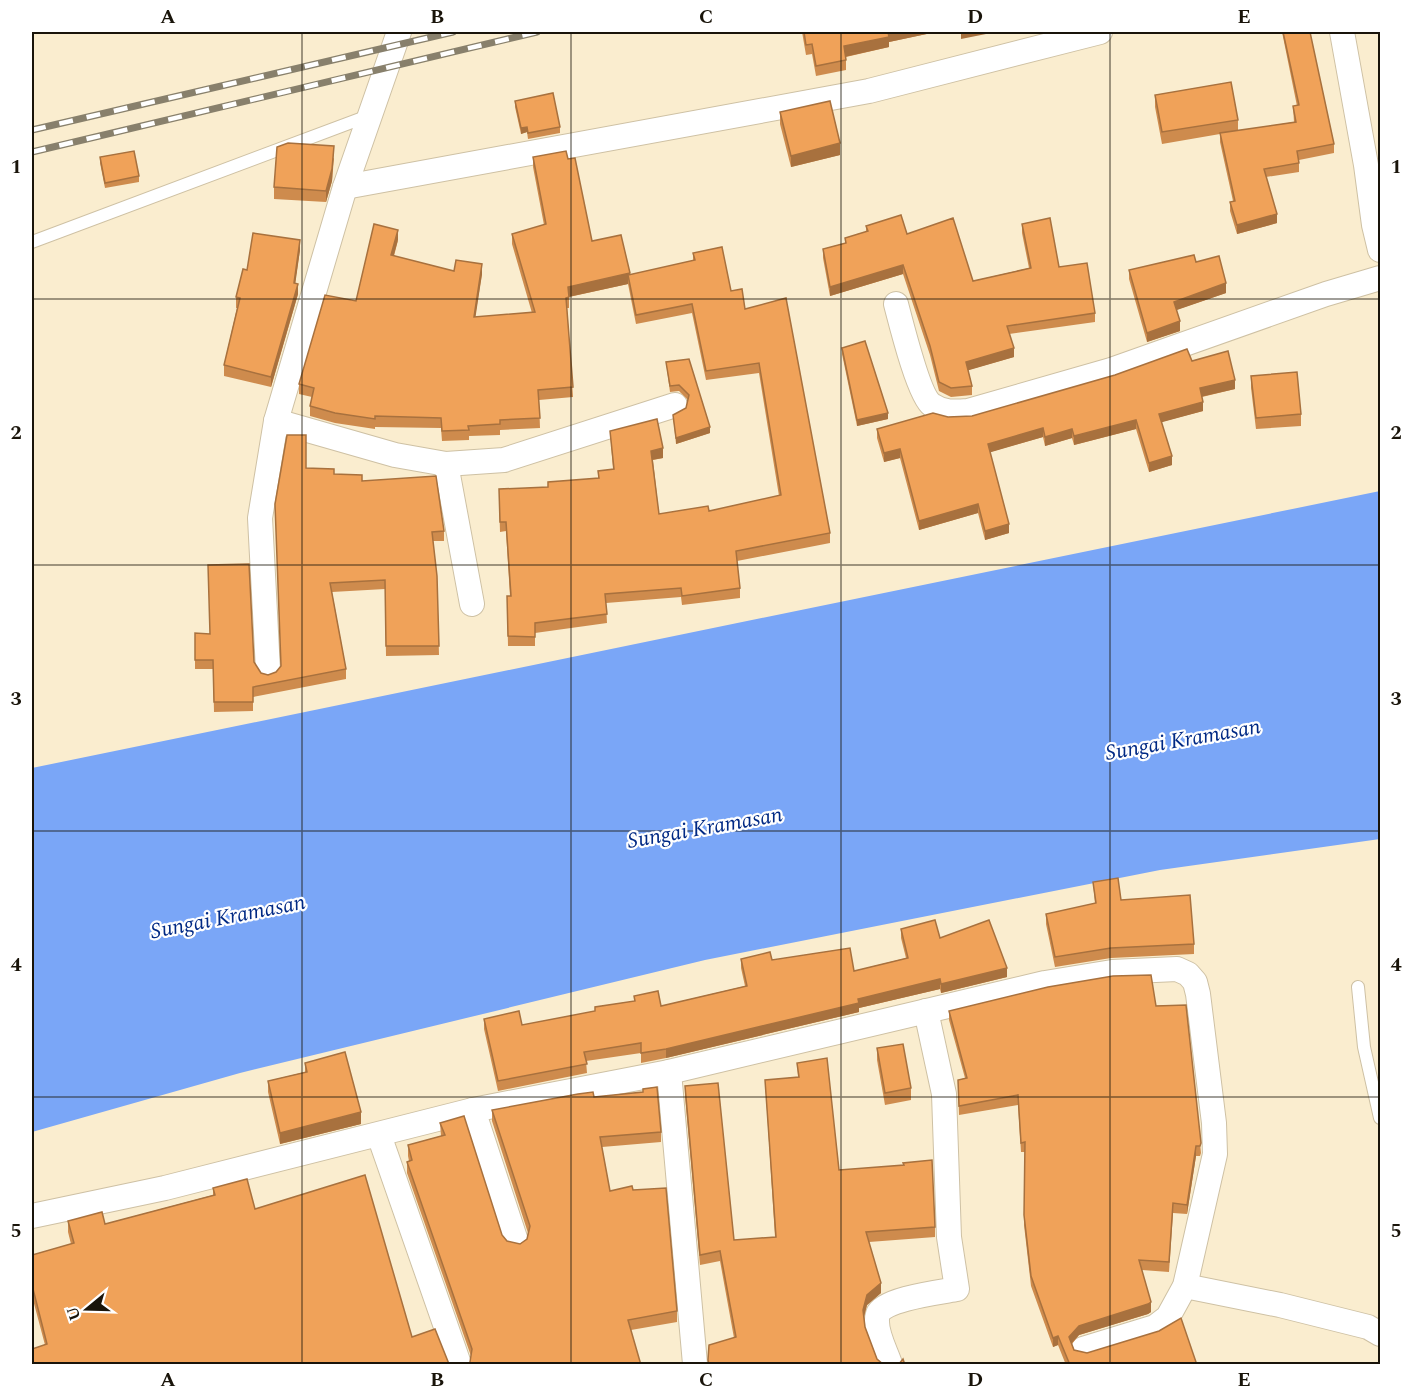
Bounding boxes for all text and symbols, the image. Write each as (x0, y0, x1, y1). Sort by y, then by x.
text: A (160, 2, 176, 32)
text: B (430, 2, 444, 32)
text: C (699, 2, 713, 32)
text: D (967, 2, 983, 32)
text: E (1237, 2, 1251, 32)
text: 1 (10, 152, 22, 182)
text: 1 (1390, 152, 1402, 182)
text: 2 (10, 418, 22, 448)
text: 2 (1390, 418, 1402, 448)
text: 3 (10, 684, 22, 714)
text: 3 (1390, 684, 1402, 714)
water label: Sungai Kramasan (1103, 710, 1264, 770)
water label: Sungai Kramasan (625, 798, 786, 858)
water label: Sungai Kramasan (148, 886, 309, 948)
text: 4 (10, 950, 22, 980)
text: 4 (1390, 950, 1402, 980)
text: 5 (10, 1216, 22, 1246)
text: 5 (1390, 1216, 1402, 1246)
north arrow (57, 1279, 117, 1339)
text: U (60, 1303, 87, 1324)
text: A (160, 1365, 176, 1395)
text: B (430, 1365, 444, 1395)
text: C (699, 1365, 713, 1395)
text: D (967, 1365, 983, 1395)
text: E (1237, 1365, 1251, 1395)

